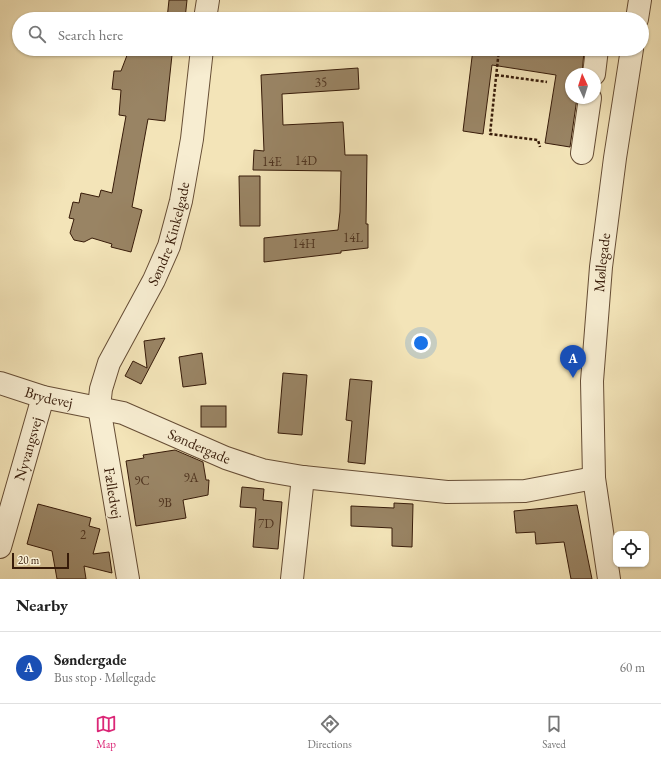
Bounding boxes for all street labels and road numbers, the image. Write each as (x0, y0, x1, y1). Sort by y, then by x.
street label: Søndre Kinkelgade (143, 180, 193, 289)
street label: Møllegade (589, 232, 614, 293)
street label: Brydevej (22, 382, 75, 412)
street label: Nyvangsvej (9, 415, 46, 483)
street label: Søndergade (165, 424, 233, 468)
street label: Fælledvej (100, 466, 127, 520)

